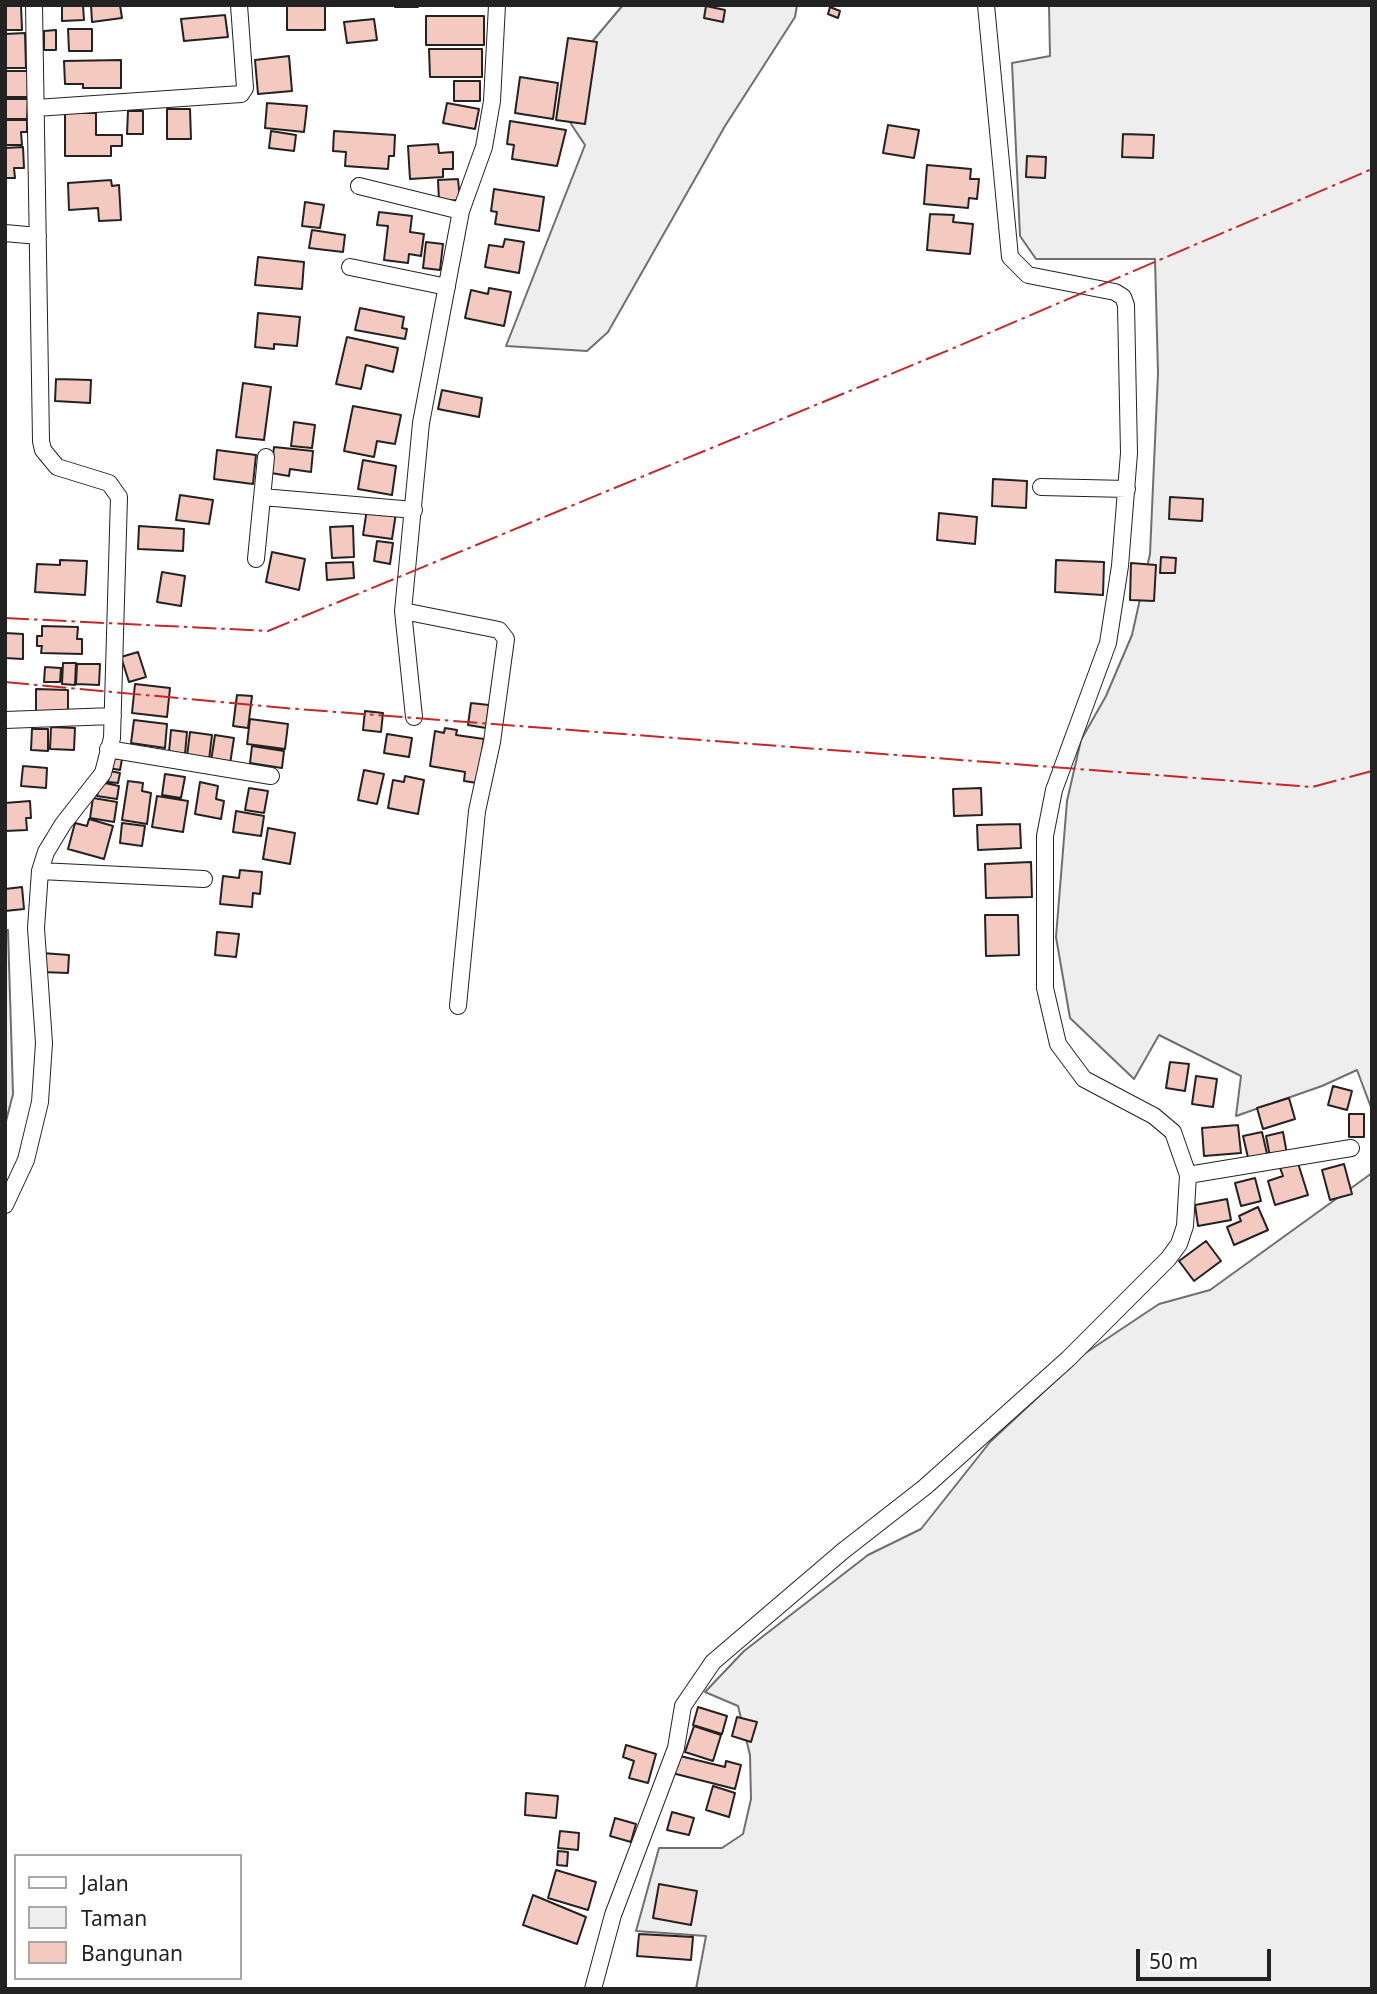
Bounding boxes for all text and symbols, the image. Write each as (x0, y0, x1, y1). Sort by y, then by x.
legend (14, 1854, 242, 1980)
text: Jalan (81, 1869, 129, 1897)
text: Taman (81, 1904, 147, 1932)
scale bar (1139, 1934, 1274, 1978)
text: Bangunan (81, 1939, 183, 1967)
text: 50 m (1149, 1947, 1198, 1975)

